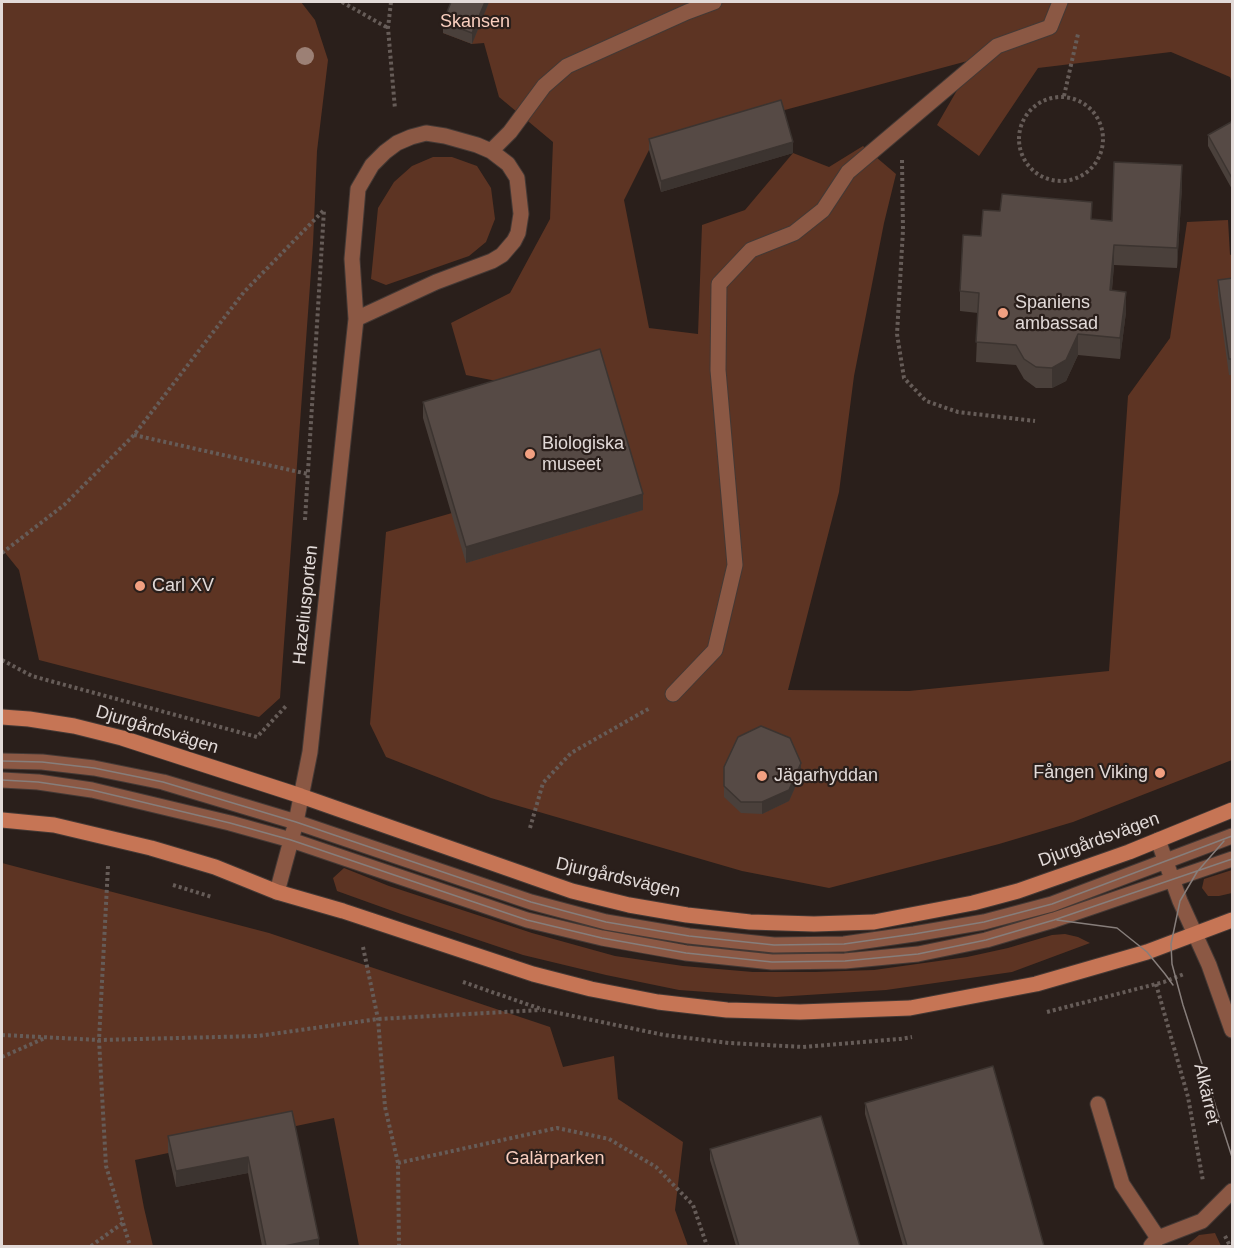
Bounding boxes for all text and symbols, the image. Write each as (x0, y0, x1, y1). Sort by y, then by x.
park label: Skansen (440, 11, 510, 33)
place label: Spaniens ambassad (1015, 292, 1098, 334)
marker: Spaniens ambassad (996, 306, 1010, 320)
place label: Biologiska museet (542, 433, 624, 476)
marker: Biologiska museet (523, 447, 537, 461)
street label: Hazeliusporten (289, 544, 323, 666)
place label: Carl XV (152, 575, 214, 597)
marker: Carl XV (133, 579, 147, 593)
street label: Djurgårdsvägen (93, 701, 221, 759)
place label: Fången Viking (1033, 762, 1148, 784)
place label: Jägarhyddan (774, 765, 878, 787)
marker: Fången Viking (1153, 766, 1167, 780)
marker: Jägarhyddan (755, 769, 769, 783)
street label: Djurgårdsvägen (1036, 808, 1162, 872)
street label: Djurgårdsvägen (554, 853, 682, 903)
street label: Alkärret (1189, 1061, 1223, 1127)
park label: Galärparken (505, 1148, 605, 1170)

